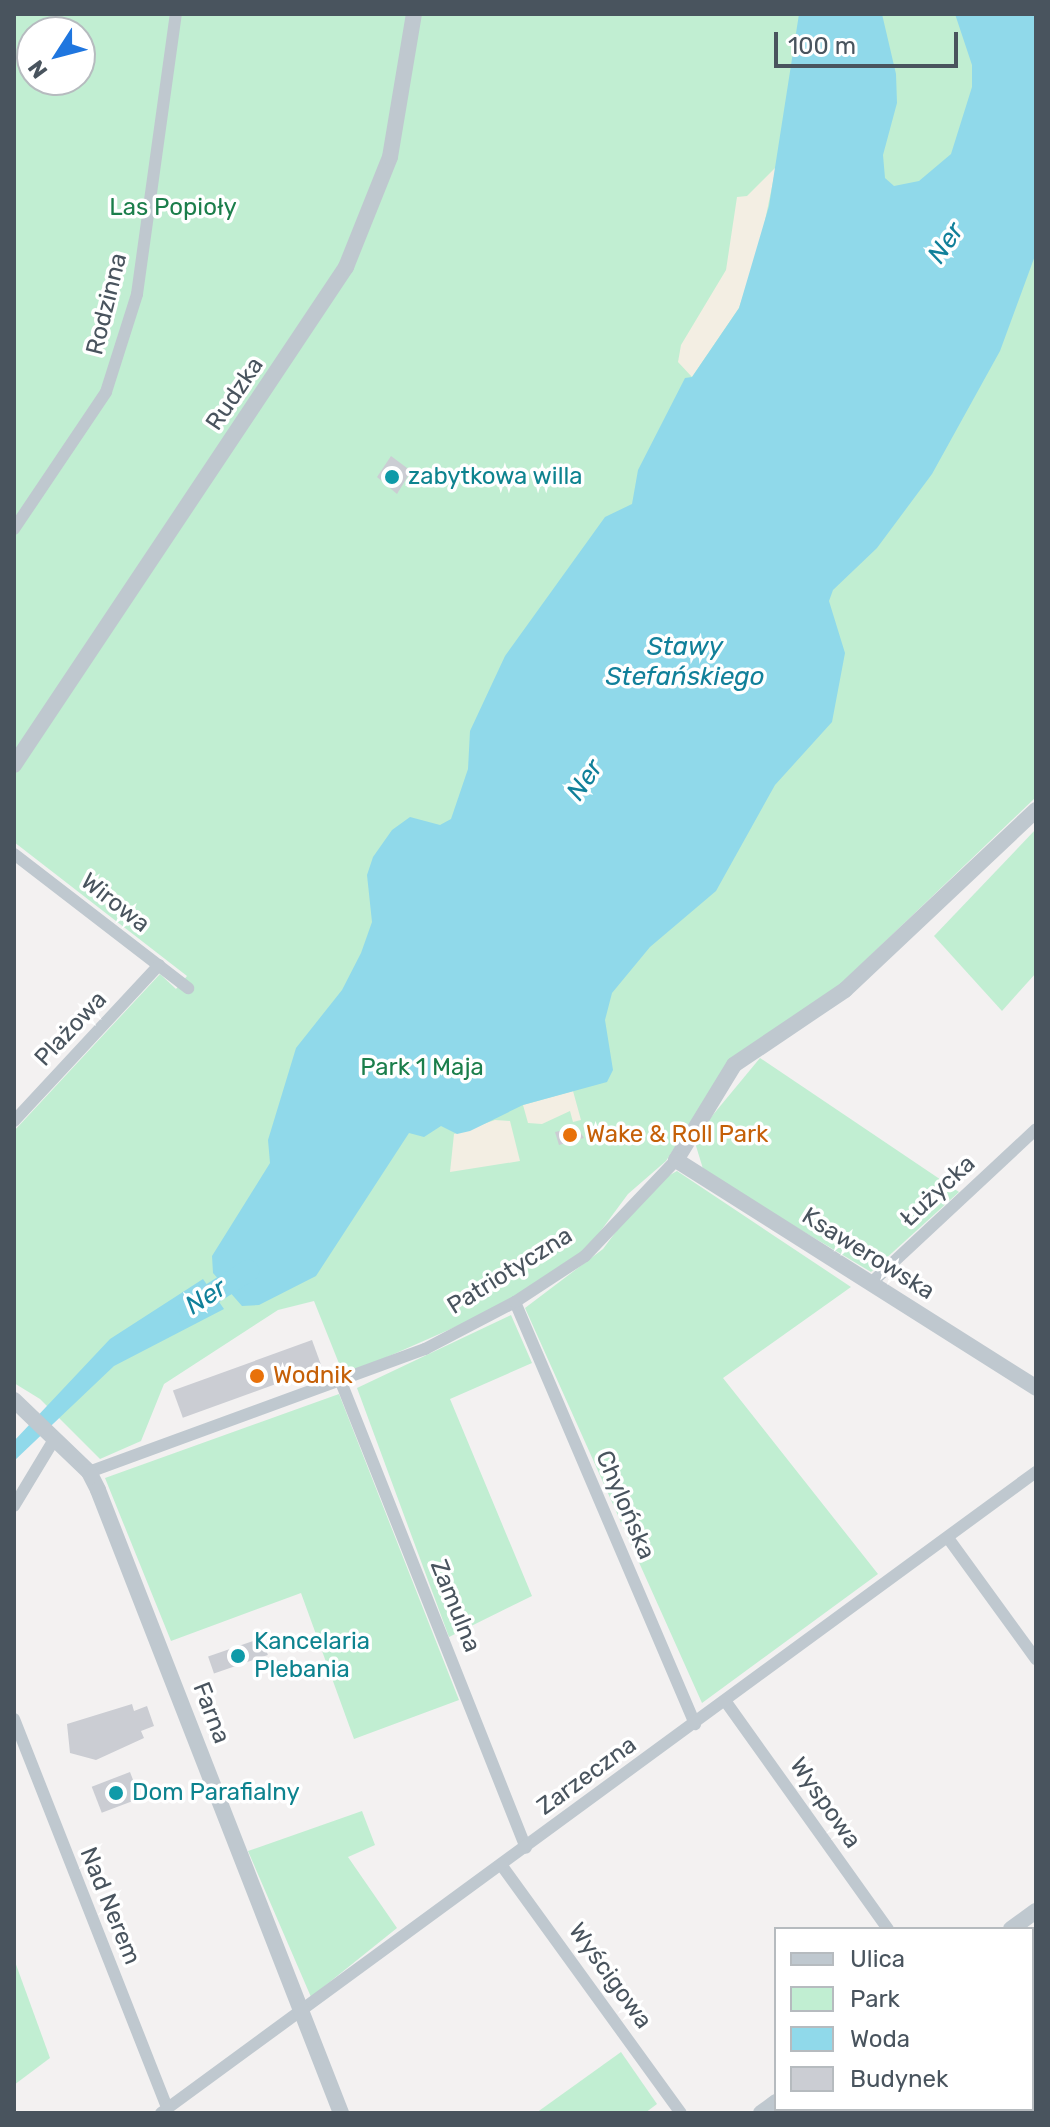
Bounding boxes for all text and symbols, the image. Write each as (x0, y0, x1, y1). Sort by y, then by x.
north arrow (16, 16, 96, 96)
scale bar (778, 16, 962, 66)
text: 100 m (788, 32, 856, 60)
text: N (22, 55, 53, 84)
park label: Las Popioły (109, 194, 237, 222)
water label: Ner (921, 217, 971, 269)
street label: Rodzinna (80, 250, 134, 358)
street label: Rudzka (200, 352, 270, 436)
place label: zabytkowa willa (408, 463, 583, 491)
marker: zabytkowa willa (383, 468, 401, 486)
water label: Stawy Stefańskiego (605, 631, 765, 692)
water label: Ner (560, 754, 610, 806)
street label: Wirowa (75, 867, 155, 939)
street label: Plażowa (29, 985, 113, 1073)
park label: Park 1 Maja (360, 1054, 484, 1082)
place label: Wake & Roll Park (586, 1121, 768, 1149)
marker: Wake & Roll Park (561, 1126, 579, 1144)
street label: Łużycka (895, 1149, 981, 1233)
street label: Ksawerowska (796, 1202, 940, 1306)
street label: Patriotyczna (442, 1221, 578, 1321)
water label: Ner (180, 1272, 232, 1322)
place label: Wodnik (273, 1362, 353, 1390)
marker: Wodnik (248, 1367, 266, 1385)
street label: Chylońska (589, 1446, 661, 1564)
street label: Zamulna (423, 1556, 487, 1656)
place label: Kancelaria Plebania (254, 1628, 370, 1684)
marker: Kancelaria Plebania (229, 1647, 247, 1665)
street label: Farna (186, 1678, 236, 1748)
street label: Zarzeczna (532, 1730, 642, 1822)
street label: Wyspowa (783, 1752, 867, 1854)
place label: Dom Parafialny (132, 1779, 300, 1807)
marker: Dom Parafialny (107, 1784, 125, 1802)
street label: Nad Nerem (73, 1843, 147, 1969)
street label: Wyścigowa (562, 1918, 658, 2034)
legend (774, 1927, 1034, 2111)
text: Ulica (850, 1945, 905, 1973)
text: Park (850, 1985, 900, 2013)
text: Woda (850, 2025, 910, 2053)
text: Budynek (850, 2065, 948, 2093)

